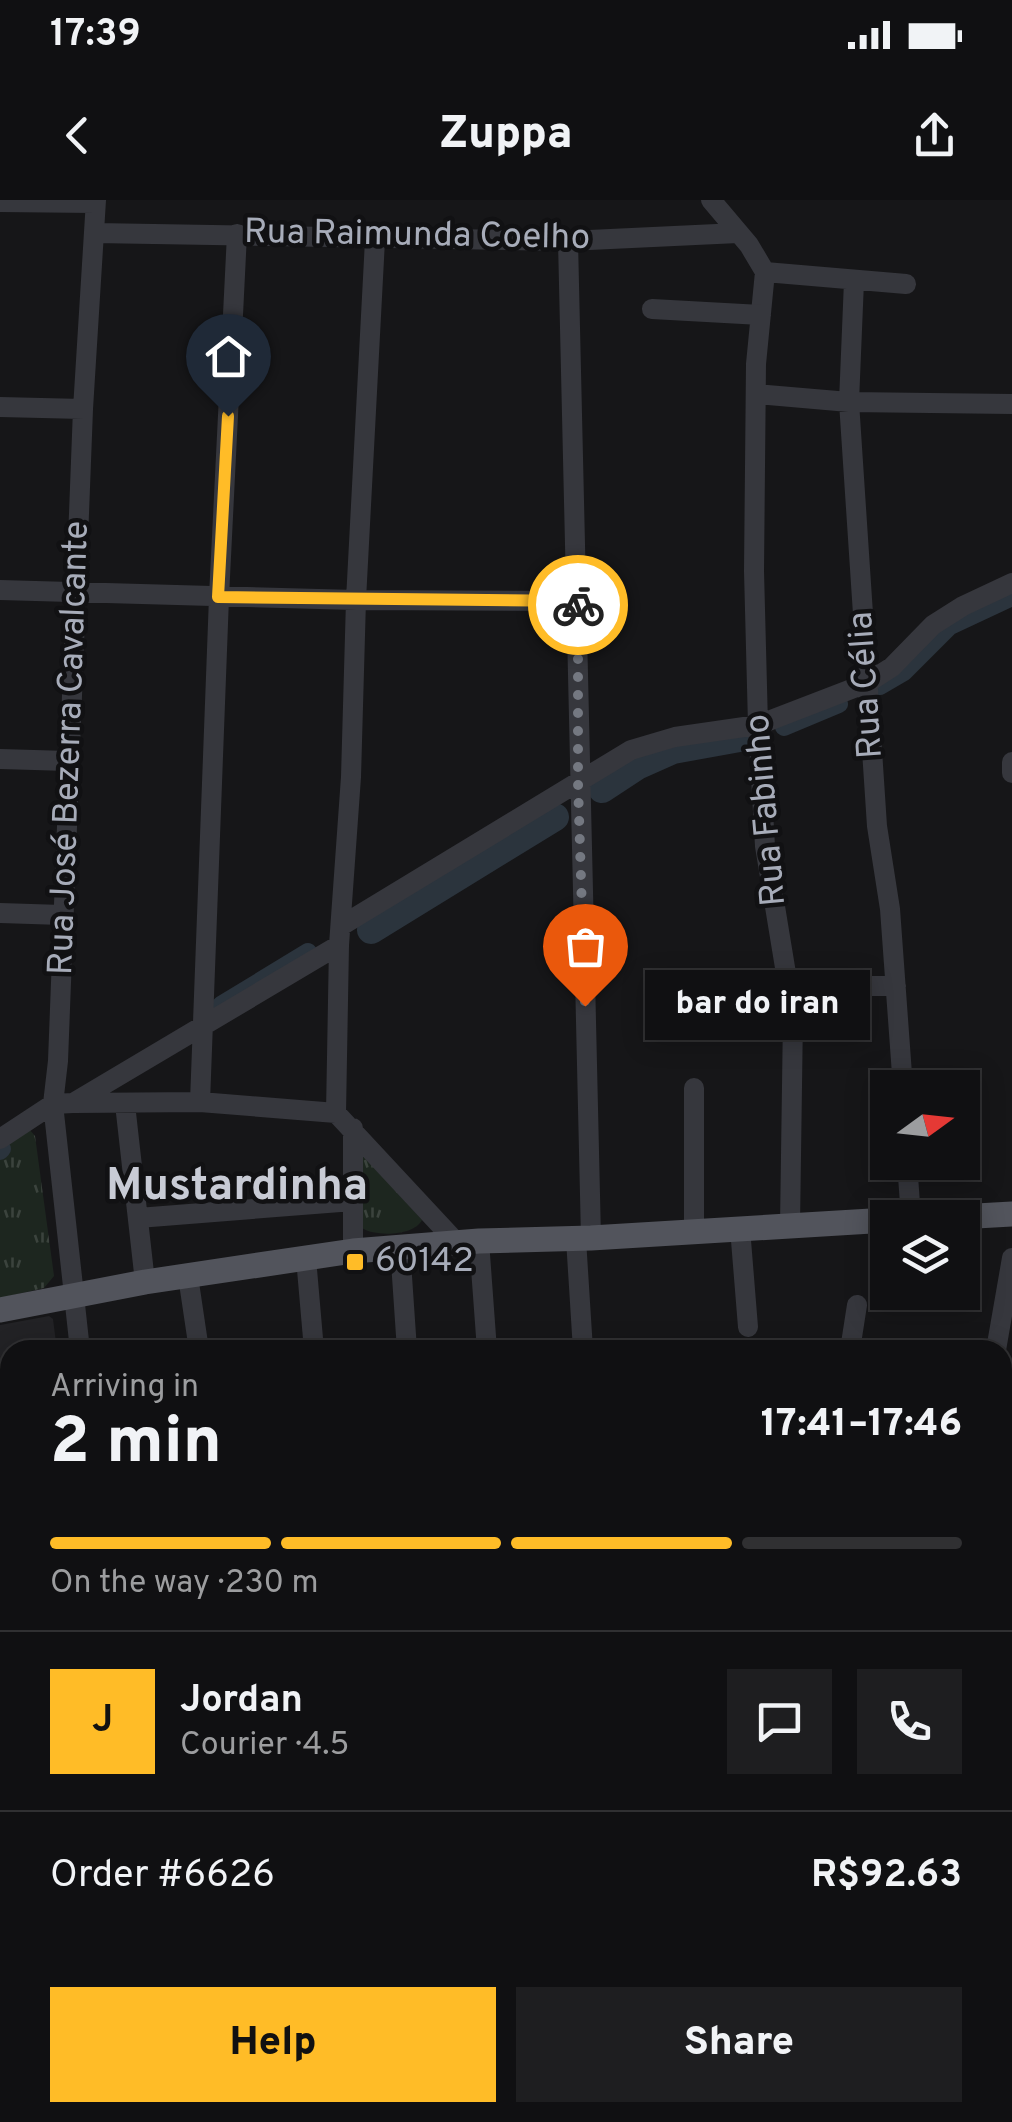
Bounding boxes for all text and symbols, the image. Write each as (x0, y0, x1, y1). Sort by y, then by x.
text: 17:39 (50, 11, 141, 60)
text: Zuppa (440, 107, 572, 164)
icon: back (50, 108, 105, 163)
icon: share (907, 108, 962, 163)
street label: Rua Raimunda Coelho (243, 211, 591, 261)
pin (186, 314, 271, 417)
icon: home (201, 329, 256, 384)
street label: Rua José Bezerra Cavalcante (40, 520, 100, 976)
courier (528, 555, 628, 655)
icon: bike (551, 578, 606, 633)
street label: Rua Célia (840, 610, 894, 760)
street label: Rua Fabinho (737, 712, 797, 908)
pin (543, 904, 628, 1007)
icon: bag (558, 919, 613, 974)
callout: bar do iran (645, 971, 870, 1041)
text: bar do iran (676, 985, 839, 1025)
north arrow (870, 1070, 980, 1180)
map controls (870, 1070, 980, 1310)
district label: Mustardinha (106, 1159, 368, 1216)
button: layers (870, 1200, 980, 1310)
place label: 60142 (375, 1240, 474, 1284)
marker: 60142 (344, 1251, 366, 1273)
text: Arriving in (50, 1368, 199, 1408)
text: 17:41–17:46 (761, 1401, 962, 1450)
text: 2 min (50, 1404, 222, 1486)
text: On the way · 230 m (50, 1564, 319, 1604)
button: chat (727, 1669, 832, 1774)
button: phone (857, 1669, 962, 1774)
text: Jordan (180, 1677, 303, 1726)
text: J (92, 1697, 113, 1746)
text: Courier · 4.5 (180, 1726, 349, 1766)
text: Order #6626 (50, 1852, 275, 1901)
text: R$92.63 (811, 1852, 962, 1901)
button: Help (50, 1987, 496, 2102)
button: Share (516, 1987, 962, 2102)

